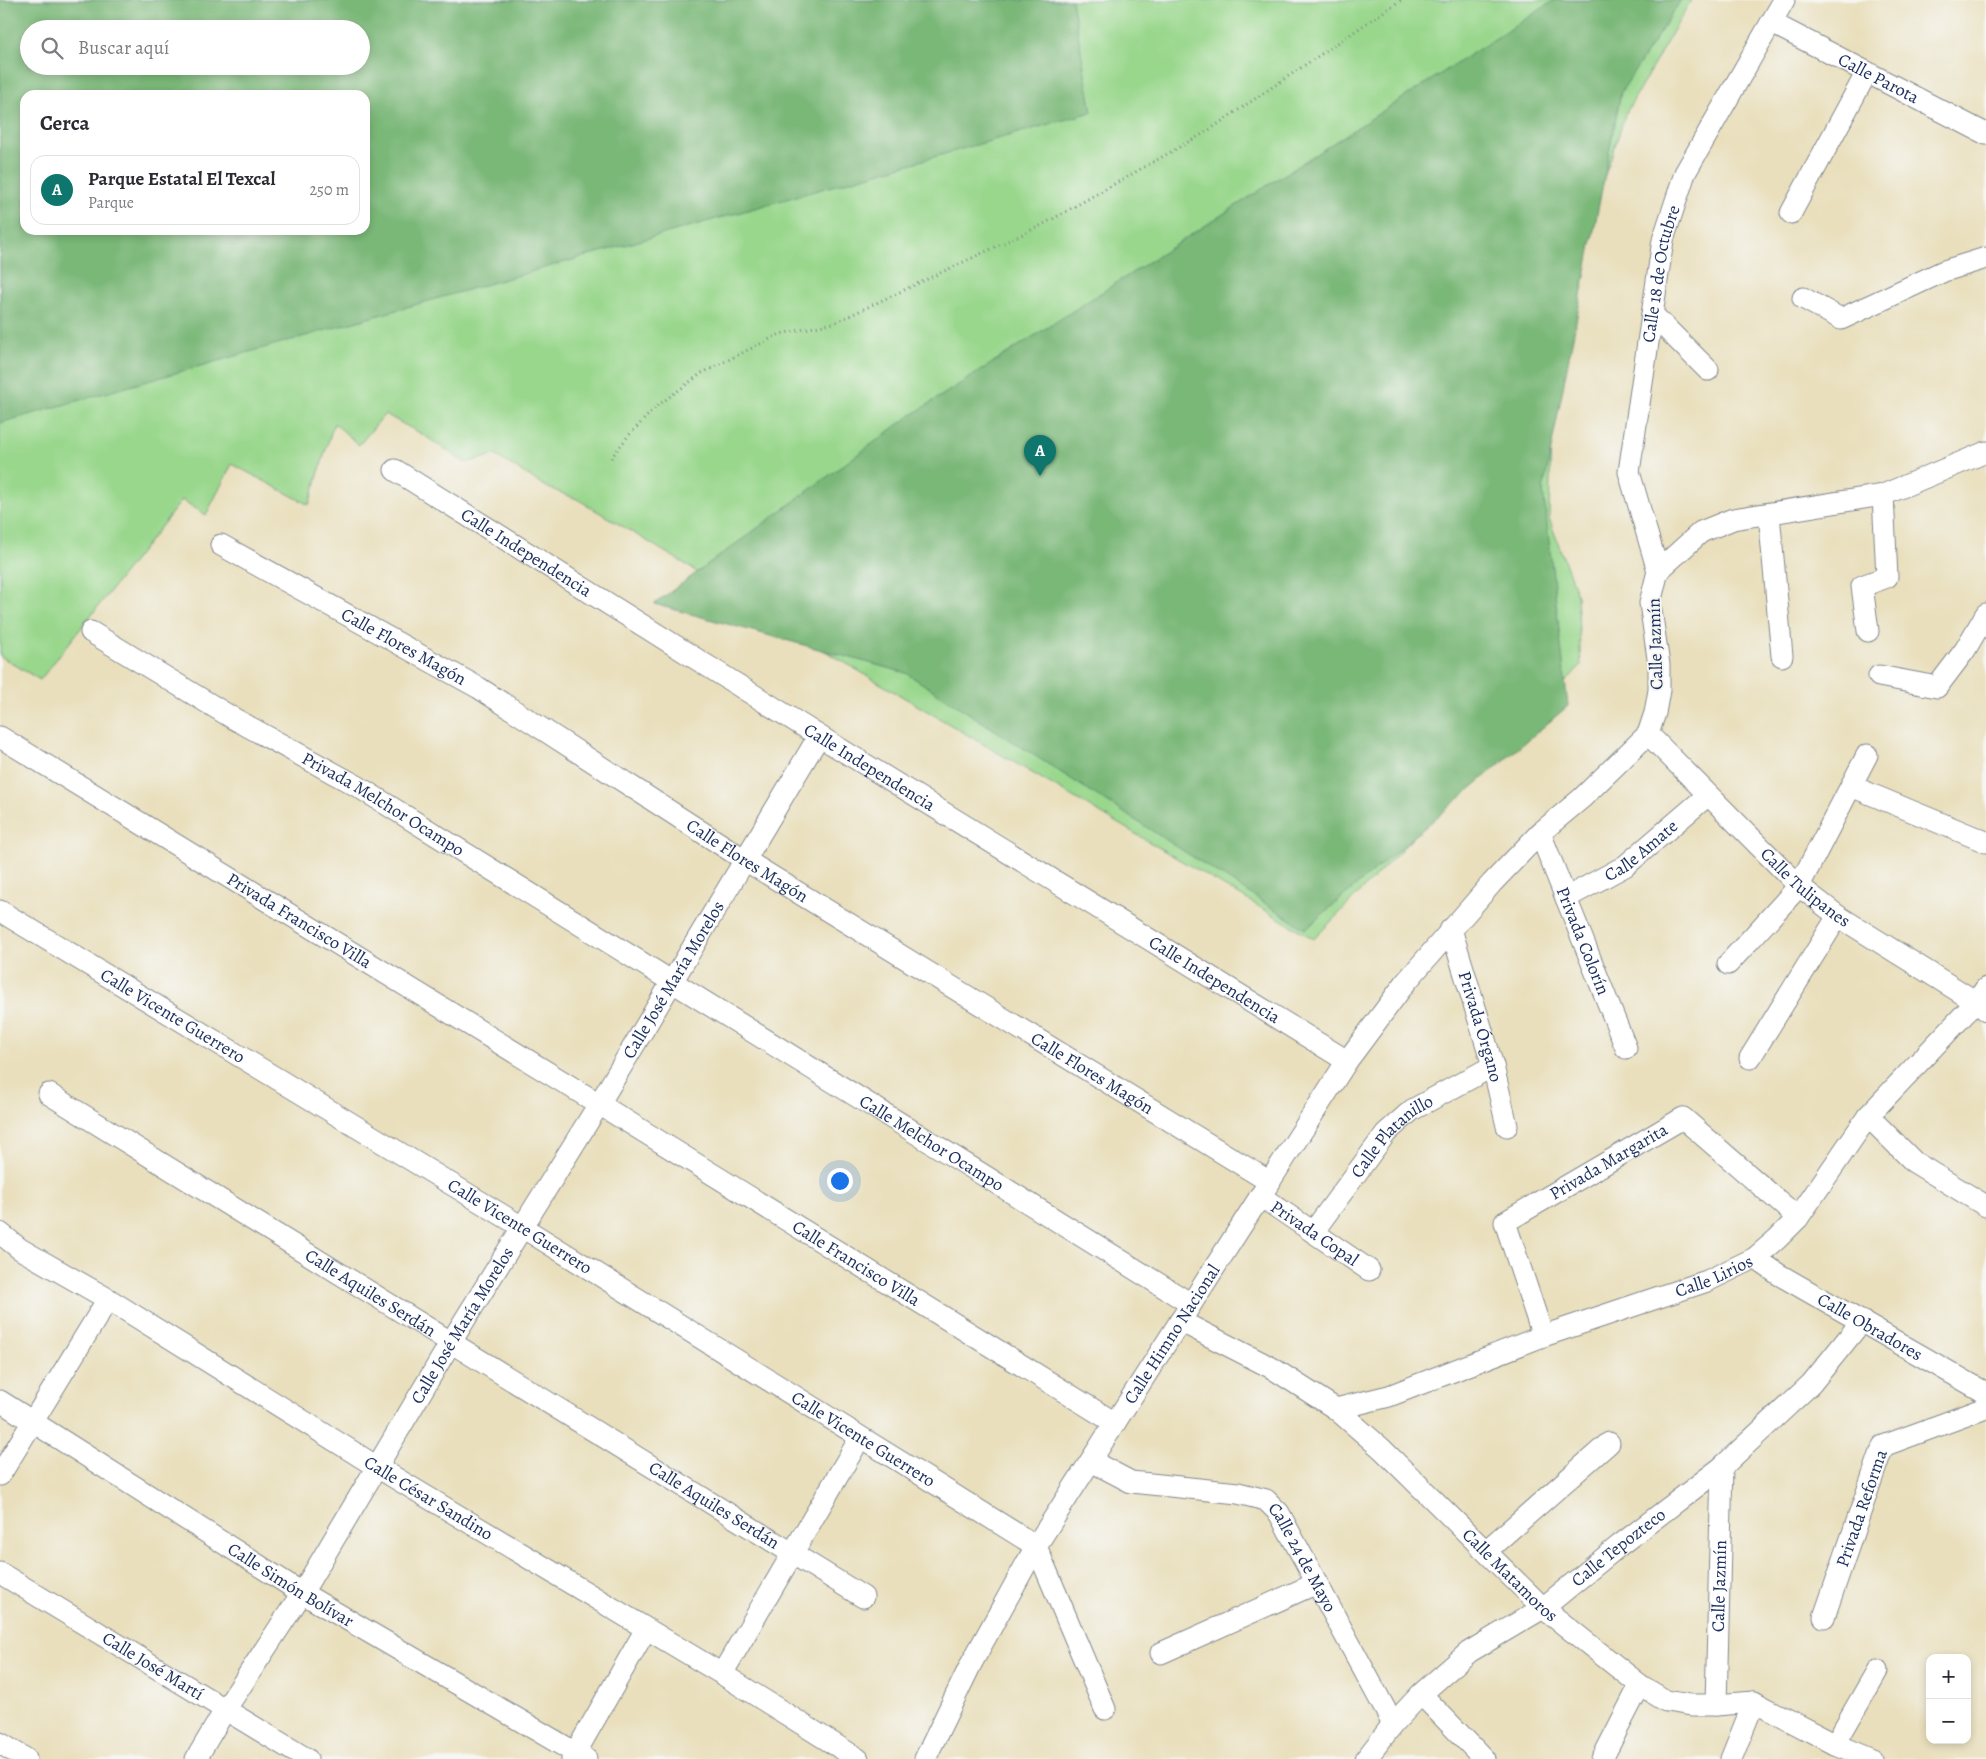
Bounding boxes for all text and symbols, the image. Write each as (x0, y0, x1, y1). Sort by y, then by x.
search box (20, 20, 370, 75)
icon: search (38, 34, 66, 62)
text: Buscar aquí (78, 35, 169, 61)
street label: Calle Parota (1834, 47, 1924, 109)
text: Cerca (40, 109, 90, 137)
text: Parque Estatal El Texcal (88, 166, 275, 192)
text: A (52, 179, 62, 201)
text: 250 m (310, 179, 349, 201)
text: Parque (88, 192, 134, 214)
street label: Calle 18 de Octubre (1636, 202, 1686, 344)
pin: A (1024, 435, 1056, 476)
street label: Calle Independencia (456, 502, 597, 603)
street label: Calle Jazmín (1641, 597, 1669, 690)
street label: Calle Flores Magón (337, 602, 471, 691)
street label: Calle Independencia (799, 718, 940, 817)
street label: Privada Melchor Ocampo (298, 746, 469, 862)
street label: Calle Flores Magón (682, 813, 813, 908)
street label: Calle Amate (1600, 814, 1683, 887)
street label: Calle Tulipanes (1755, 842, 1855, 933)
street label: Privada Francisco Villa (222, 867, 377, 974)
street label: Privada Colorín (1551, 883, 1616, 998)
street label: Calle José María Morelos (617, 896, 730, 1063)
street label: Calle Independencia (1144, 930, 1285, 1029)
street label: Calle Vicente Guerrero (96, 963, 250, 1069)
street label: Privada Órgano (1453, 968, 1508, 1084)
street label: Calle Flores Magón (1026, 1026, 1158, 1120)
street label: Calle Melchor Ocampo (855, 1089, 1009, 1197)
street label: Calle Platanillo (1345, 1089, 1437, 1183)
street label: Privada Margarita (1545, 1117, 1673, 1206)
your location (827, 1168, 853, 1194)
street label: Calle Vicente Guerrero (443, 1173, 597, 1280)
street label: Privada Copal (1266, 1195, 1364, 1272)
street label: Calle Francisco Villa (788, 1214, 925, 1312)
street label: Calle José María Morelos (405, 1242, 519, 1408)
street label: Calle Aquiles Serdán (301, 1243, 441, 1342)
street label: Calle Lirios (1672, 1249, 1757, 1303)
street label: Calle Himno Nacional (1118, 1259, 1226, 1408)
street label: Calle Obradores (1813, 1287, 1927, 1366)
street label: Calle Vicente Guerrero (787, 1385, 940, 1493)
street label: Privada Reforma (1830, 1446, 1893, 1570)
street label: Calle César Sandino (360, 1450, 497, 1546)
street label: Calle Aquiles Serdán (644, 1456, 784, 1555)
street label: Calle 24 de Mayo (1263, 1497, 1342, 1616)
street label: Calle Tepozteco (1566, 1502, 1671, 1592)
street label: Calle Matamoros (1457, 1523, 1563, 1627)
street label: Calle Simón Bolívar (223, 1537, 358, 1633)
street label: Calle Jazmín (1706, 1540, 1732, 1632)
street label: Calle José Martí (98, 1626, 208, 1706)
map controls (1926, 1654, 1971, 1744)
button: + (1926, 1654, 1971, 1699)
button: − (1926, 1699, 1971, 1744)

